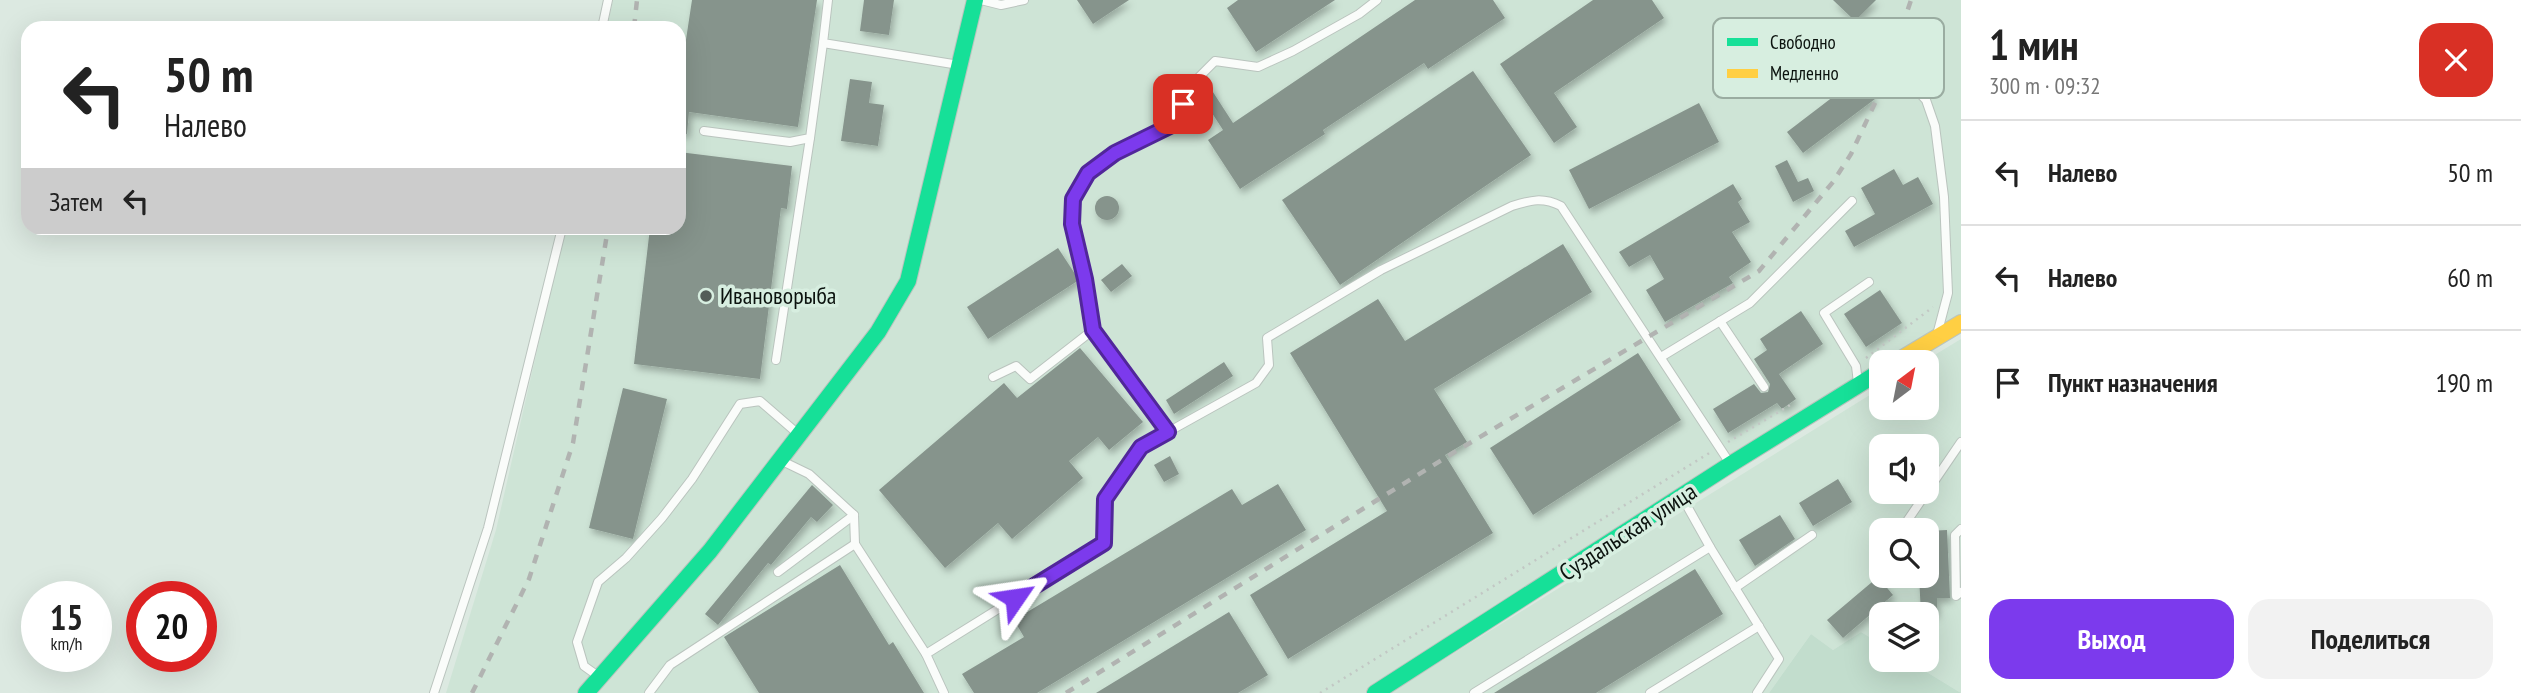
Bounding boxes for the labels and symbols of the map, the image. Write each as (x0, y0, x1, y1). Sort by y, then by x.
legend (1713, 18, 1944, 98)
text: Свободно (1770, 30, 1836, 54)
text: Медленно (1770, 61, 1839, 85)
pin (1153, 74, 1213, 134)
place label: Ивановорыба (720, 280, 836, 311)
marker: Ивановорыба (698, 288, 714, 304)
north arrow (1869, 350, 1939, 420)
street label: Суздальская улица (1553, 476, 1702, 588)
position arrow (978, 561, 1052, 635)
speed limit sign: 20 (126, 581, 217, 672)

